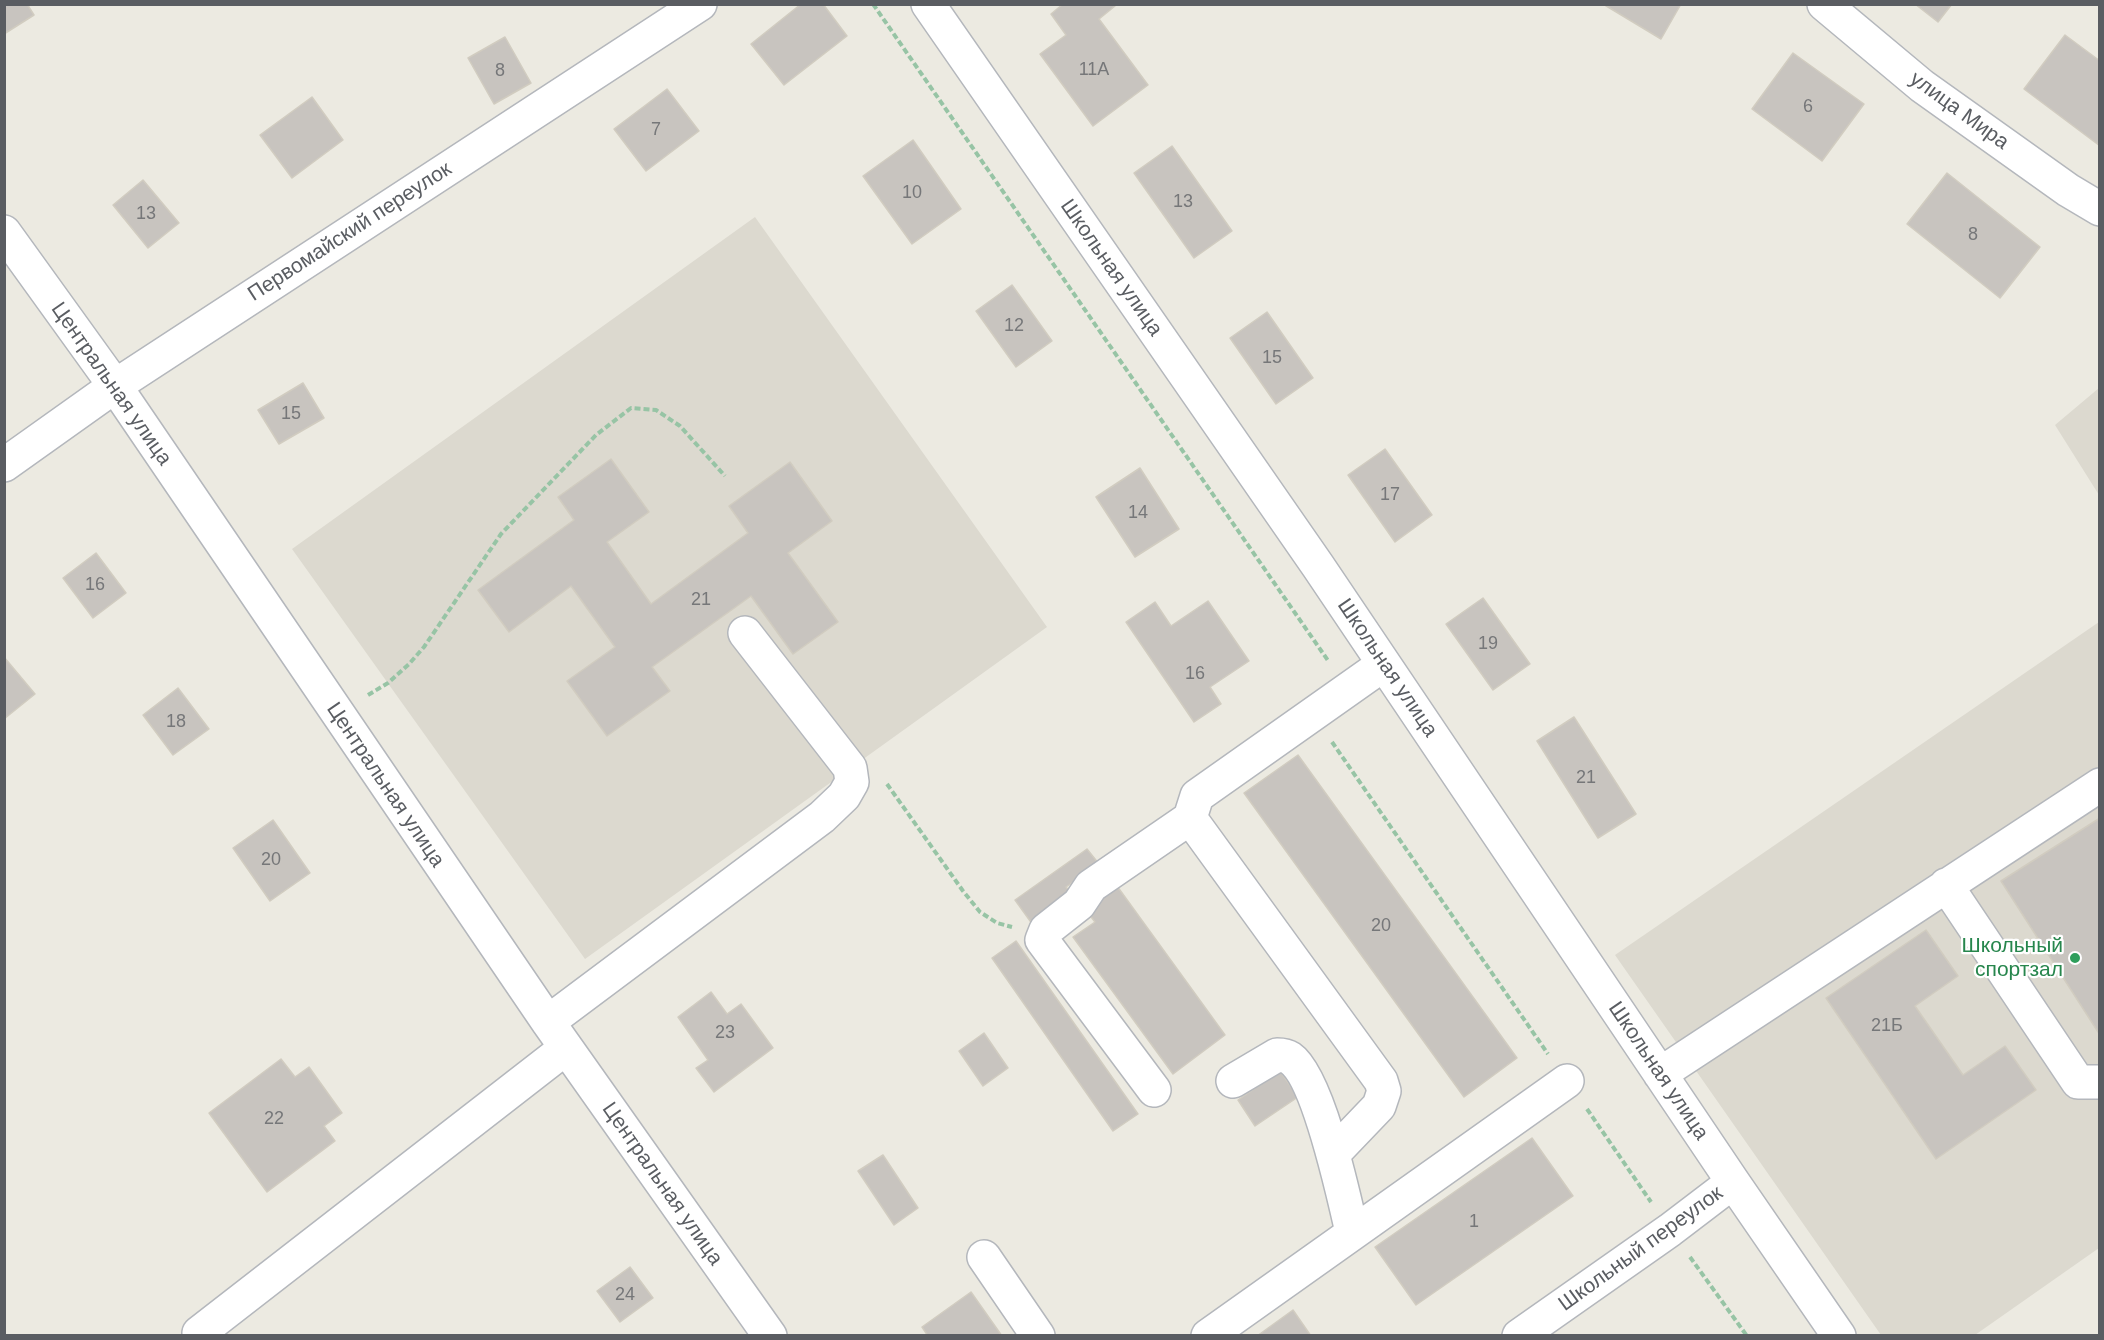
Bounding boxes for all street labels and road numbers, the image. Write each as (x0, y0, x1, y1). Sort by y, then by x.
street label: улица Мира (1905, 67, 2013, 155)
street label: Первомайский переулок (244, 157, 456, 307)
street label: Школьная улица (1054, 195, 1168, 341)
street label: Центральная улица (45, 298, 177, 470)
street label: Школьная улица (1331, 594, 1443, 742)
street label: Центральная улица (321, 698, 449, 872)
street label: Школьная улица (1602, 997, 1714, 1145)
street label: Центральная улица (596, 1098, 728, 1270)
street label: Школьный переулок (1554, 1181, 1728, 1317)

